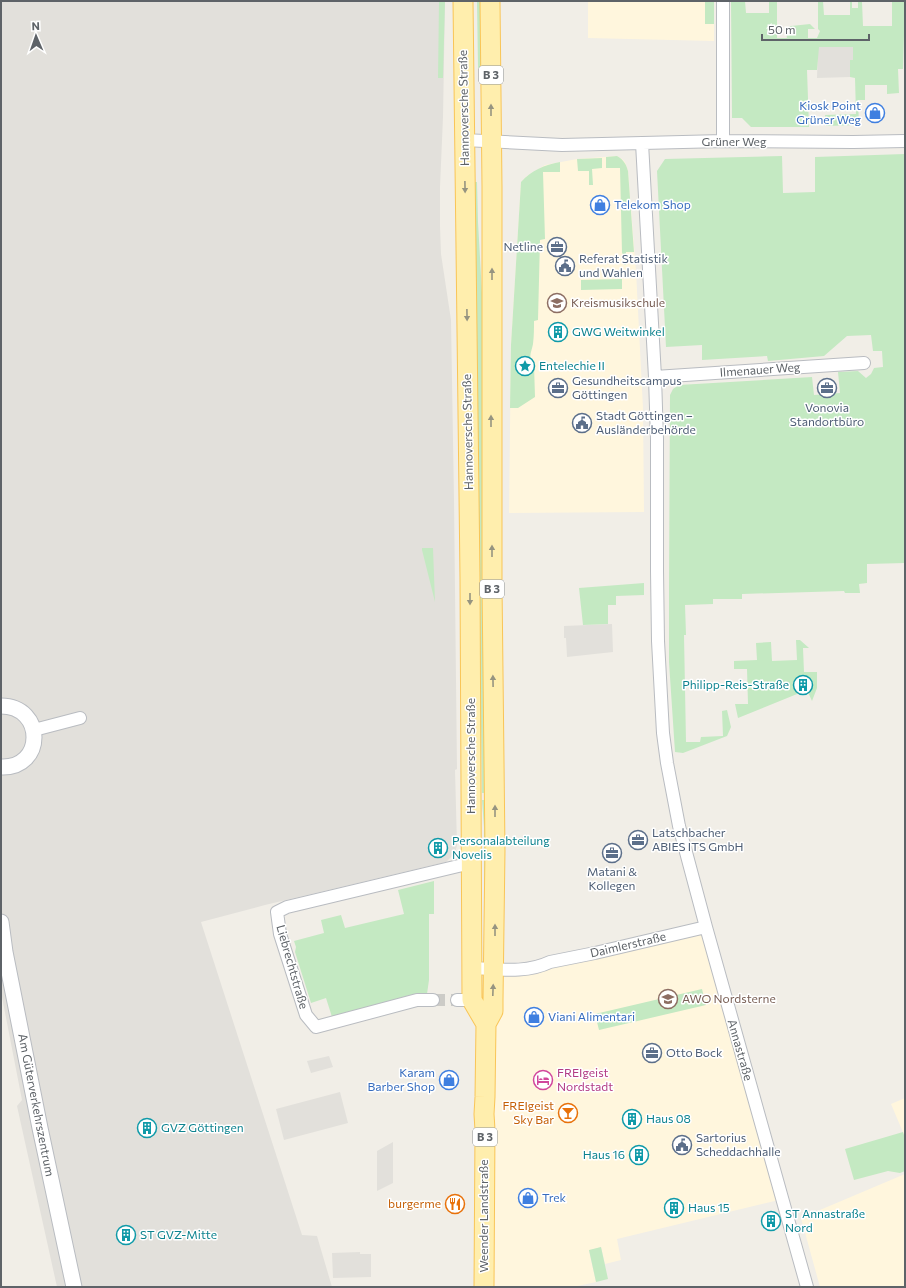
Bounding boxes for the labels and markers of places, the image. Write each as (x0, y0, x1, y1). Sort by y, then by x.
place label: Kiosk Point Grüner Weg (796, 98, 861, 126)
shop icon: Kiosk Point Grüner Weg (864, 102, 886, 124)
shop icon: Telekom Shop (589, 194, 611, 216)
place label: Telekom Shop (614, 197, 691, 211)
office icon: Netline (546, 236, 568, 258)
place label: Netline (503, 239, 543, 253)
place label: Referat Statistik und Wahlen (579, 251, 668, 279)
public building icon: Referat Statistik und Wahlen (554, 255, 576, 277)
school or university icon: Kreismusikschule (546, 292, 568, 314)
place label: Kreismusikschule (571, 295, 665, 309)
building icon: GWG Weitwinkel (547, 321, 569, 343)
place label: GWG Weitwinkel (572, 324, 665, 338)
place icon: Entelechie II (514, 355, 536, 377)
place label: Entelechie II (539, 358, 605, 372)
place label: Gesundheitscampus Göttingen (572, 373, 682, 401)
office icon: Gesundheitscampus Göttingen (547, 377, 569, 399)
office icon: Vonovia Standortbüro (816, 377, 838, 399)
place label: Vonovia Standortbüro (790, 400, 864, 428)
place label: Stadt Göttingen – Ausländerbehörde (596, 408, 696, 436)
public building icon: Stadt Göttingen – Ausländerbehörde (571, 412, 593, 434)
building icon: Philipp-Reis-Straße (792, 674, 814, 696)
place label: Philipp-Reis-Straße (682, 677, 789, 691)
place label: Latschbacher ABIES ITS GmbH (652, 825, 744, 853)
office icon: Latschbacher ABIES ITS GmbH (627, 829, 649, 851)
place label: Personalabteilung Novelis (452, 833, 550, 861)
building icon: Personalabteilung Novelis (427, 837, 449, 859)
office icon: Matani & Kollegen (601, 842, 623, 864)
place label: Matani & Kollegen (587, 864, 637, 892)
school or university icon: AWO Nordsterne (657, 988, 679, 1010)
place label: AWO Nordsterne (682, 991, 776, 1005)
shop icon: Viani Alimentari (523, 1006, 545, 1028)
place label: Viani Alimentari (548, 1009, 635, 1023)
office icon: Otto Bock (641, 1042, 663, 1064)
place label: Otto Bock (666, 1045, 723, 1059)
place label: Karam Barber Shop (367, 1065, 435, 1093)
place label: FREIgeist Nordstadt (557, 1065, 613, 1093)
shop icon: Karam Barber Shop (438, 1069, 460, 1091)
hotel icon: FREIgeist Nordstadt (532, 1069, 554, 1091)
place label: FREIgeist Sky Bar (502, 1098, 554, 1126)
bar icon: FREIgeist Sky Bar (557, 1102, 579, 1124)
building icon: Haus 08 (621, 1108, 643, 1130)
place label: Haus 08 (646, 1111, 691, 1125)
building icon: GVZ Göttingen (136, 1117, 158, 1139)
place label: GVZ Göttingen (161, 1120, 244, 1134)
place label: Sartorius Scheddachhalle (696, 1130, 781, 1158)
public building icon: Sartorius Scheddachhalle (671, 1134, 693, 1156)
building icon: Haus 16 (628, 1144, 650, 1166)
place label: Haus 16 (583, 1147, 625, 1161)
shop icon: Trek (517, 1187, 539, 1209)
place label: Trek (542, 1190, 567, 1204)
restaurant icon: burgerme (444, 1193, 466, 1215)
place label: burgerme (388, 1196, 441, 1210)
building icon: Haus 15 (663, 1197, 685, 1219)
place label: Haus 15 (688, 1200, 730, 1214)
place label: ST Annastraße Nord (785, 1206, 865, 1234)
building icon: ST Annastraße Nord (760, 1210, 782, 1232)
building icon: ST GVZ-Mitte (115, 1224, 137, 1246)
place label: ST GVZ-Mitte (140, 1227, 217, 1241)

